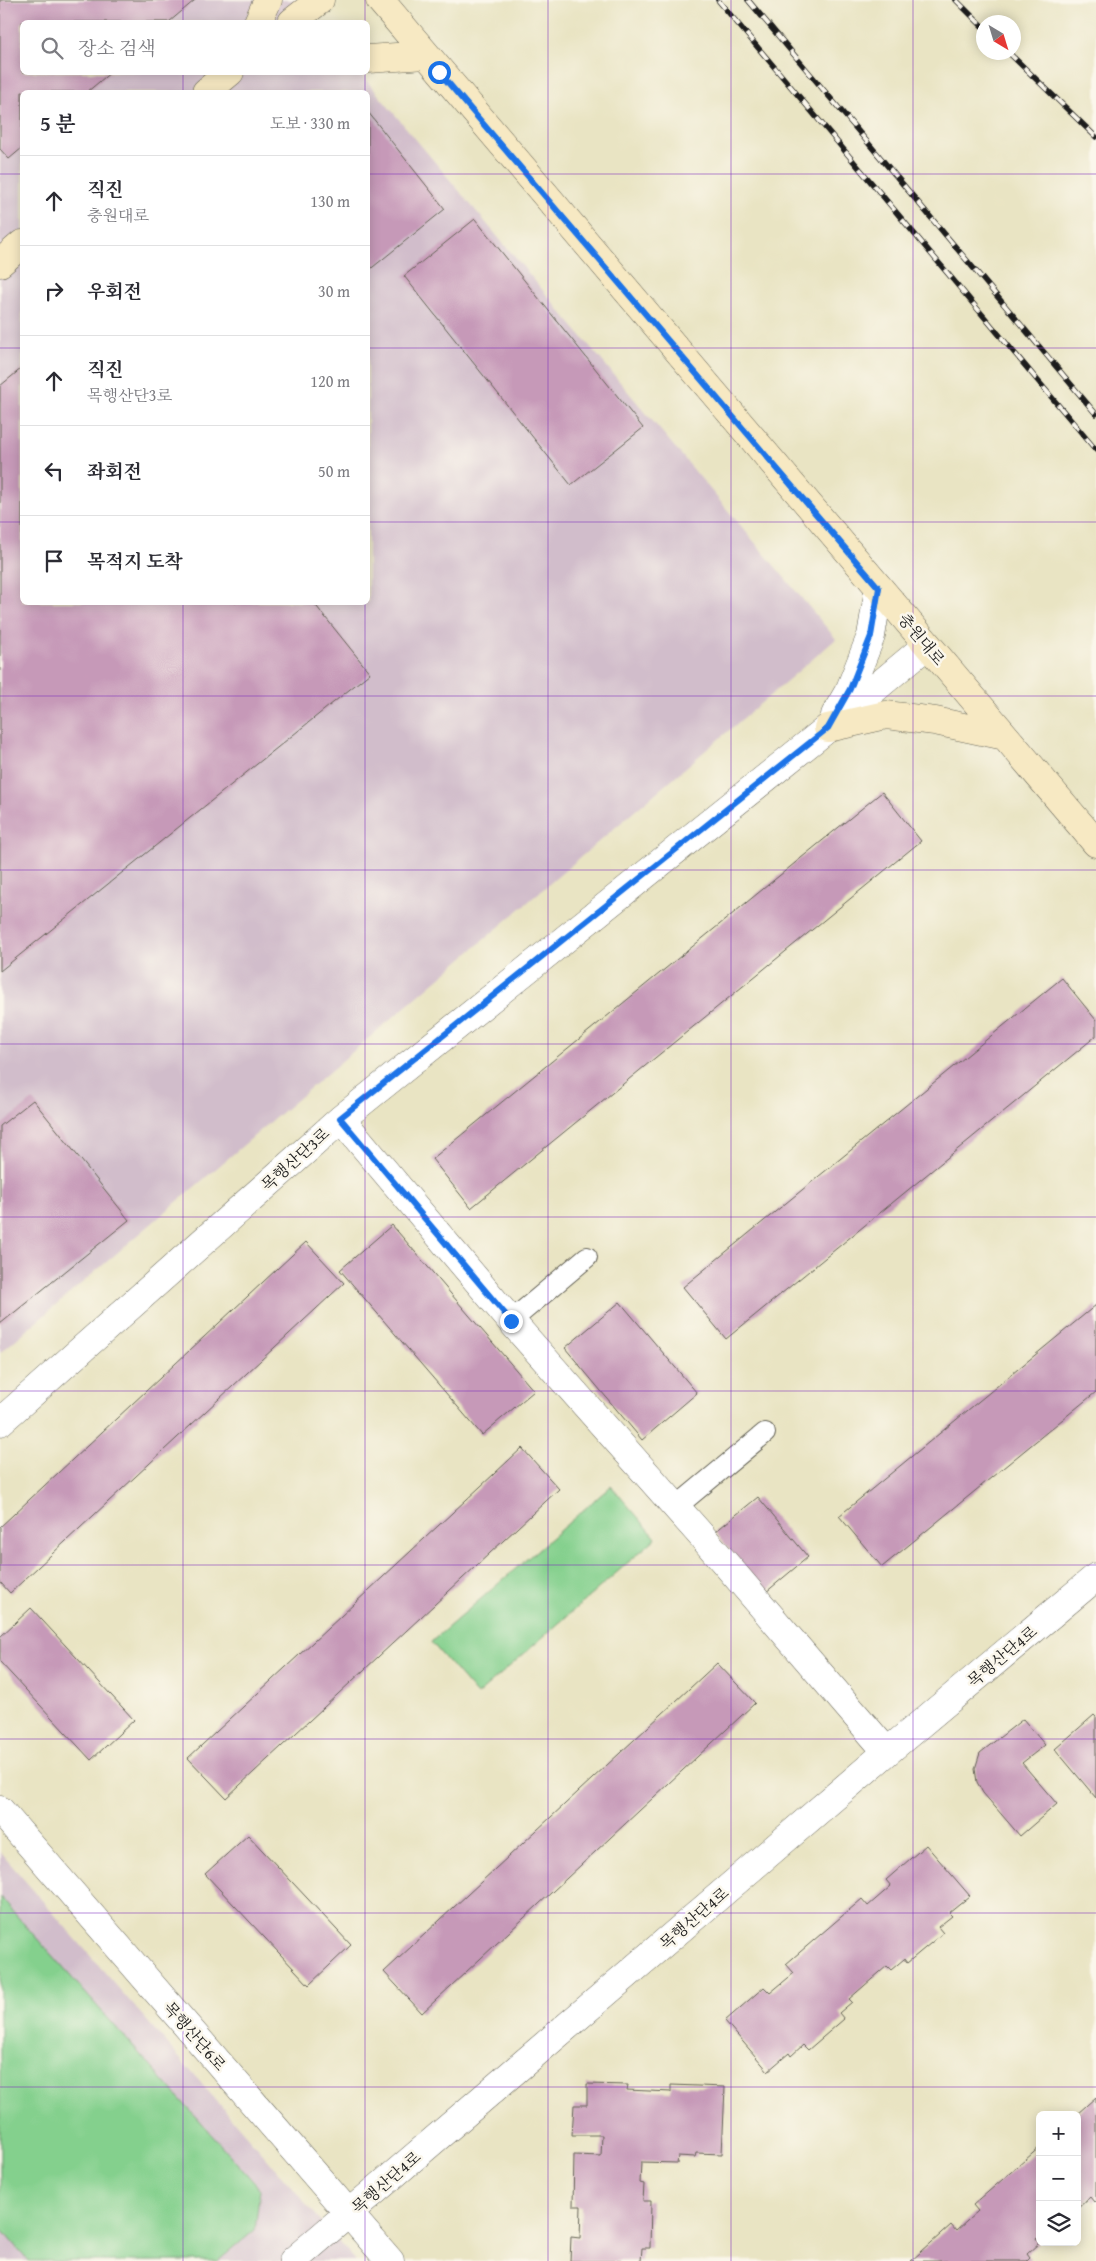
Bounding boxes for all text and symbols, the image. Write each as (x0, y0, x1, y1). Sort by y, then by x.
north arrow (976, 15, 1021, 60)
search box (20, 20, 370, 75)
icon: search (38, 34, 66, 62)
text: 장소 검색 (78, 34, 156, 62)
route start (428, 61, 451, 84)
text: 5 분 (40, 108, 76, 139)
text: 도보 · 330 m (270, 111, 350, 135)
text: 직진 (87, 175, 124, 203)
icon: ahead (40, 187, 68, 215)
text: 130 m (310, 189, 350, 213)
text: 충원대로 (87, 203, 149, 227)
icon: right (40, 277, 68, 305)
text: 우회전 (87, 277, 142, 305)
text: 30 m (318, 279, 350, 303)
text: 직진 (87, 355, 124, 383)
icon: ahead (40, 367, 68, 395)
text: 120 m (310, 369, 350, 393)
text: 목행산단3로 (87, 383, 172, 407)
icon: left (40, 457, 68, 485)
text: 좌회전 (87, 457, 142, 485)
text: 50 m (318, 459, 350, 483)
icon: arrive (40, 547, 68, 575)
text: 목적지 도착 (87, 547, 183, 575)
street label: 충원대로 (893, 608, 951, 671)
street label: 목행산단3로 (255, 1121, 335, 1196)
route end (500, 1310, 523, 1333)
street label: 목행산단4로 (962, 1619, 1043, 1693)
street label: 목행산단4로 (654, 1881, 734, 1955)
street label: 목행산단6로 (158, 1996, 232, 2076)
map controls (1036, 2111, 1081, 2246)
button: + (1036, 2111, 1081, 2156)
street label: 목행산단4로 (346, 2145, 426, 2219)
button: − (1036, 2156, 1081, 2201)
button: layers (1036, 2201, 1081, 2246)

